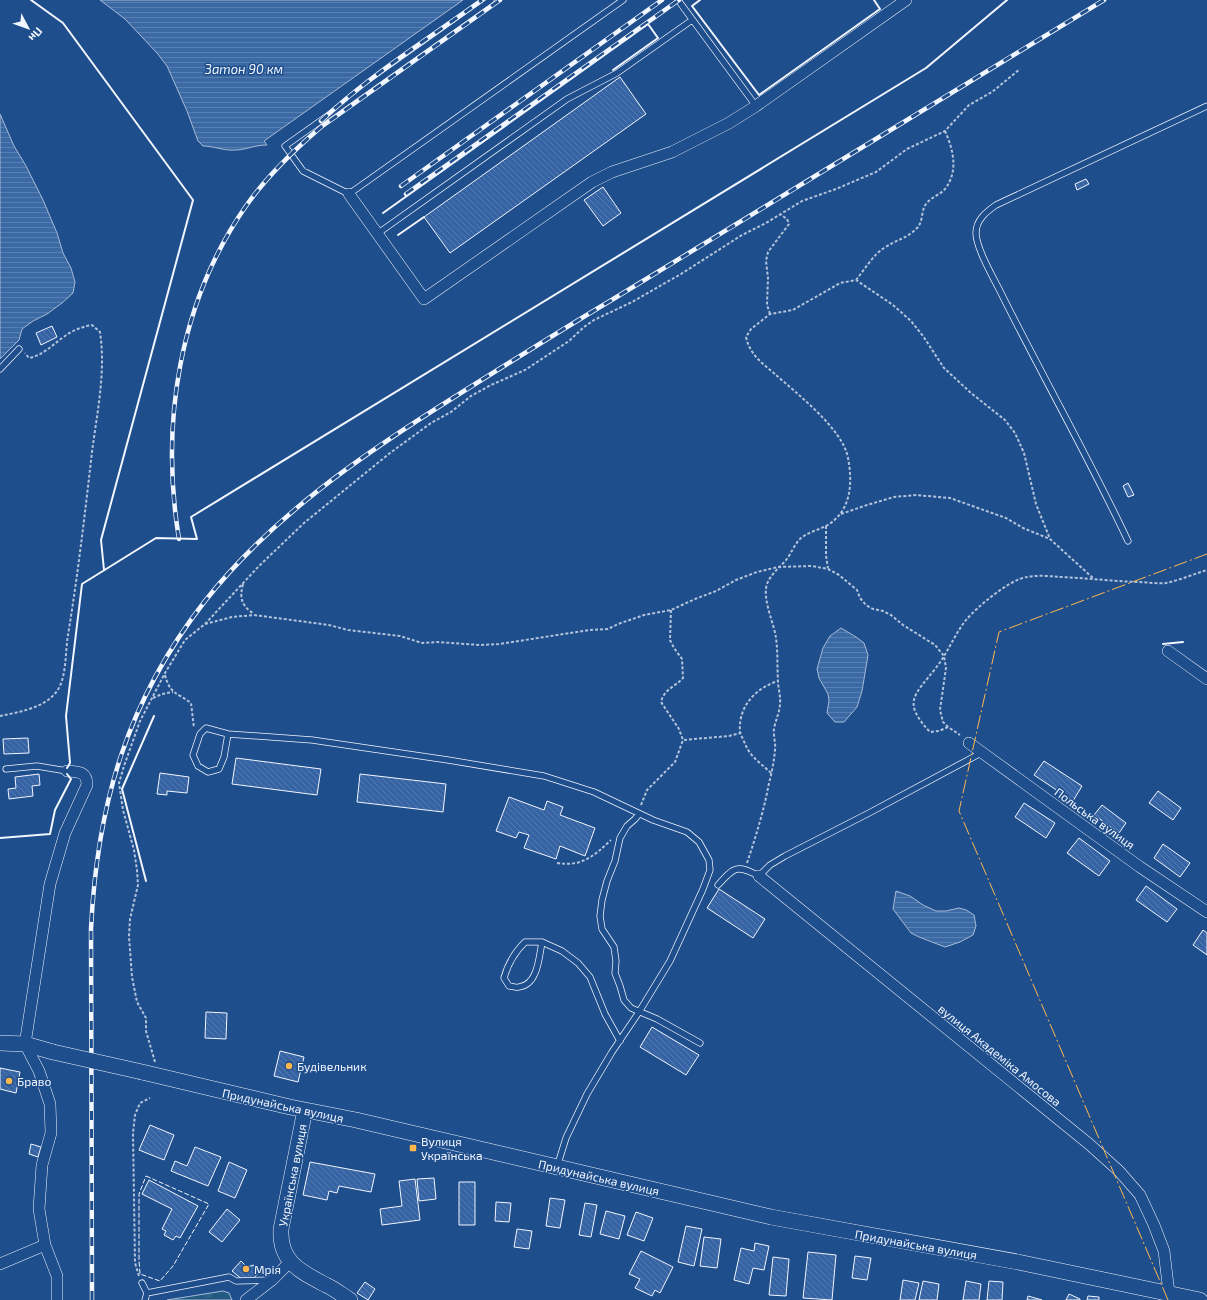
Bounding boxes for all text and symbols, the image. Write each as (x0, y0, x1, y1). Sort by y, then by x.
north arrow (8, 8, 48, 48)
text: Пн (26, 25, 46, 45)
water label: Затон 90 км (204, 61, 283, 77)
street label: Польська вулиця (1052, 784, 1138, 853)
street label: вулиця Академіка Амосова (935, 1001, 1064, 1110)
place label: Будівельник (297, 1059, 367, 1074)
marker: Будівельник (284, 1061, 294, 1071)
place label: Браво (17, 1074, 51, 1088)
marker: Браво (4, 1076, 14, 1086)
street label: Придунайська вулиця (221, 1085, 345, 1126)
street label: Українська вулиця (275, 1122, 310, 1228)
place label: Вулиця Українська (421, 1134, 483, 1162)
marker: Вулиця Українська (408, 1143, 418, 1153)
street label: Придунайська вулиця (537, 1156, 661, 1199)
street label: Придунайська вулиця (854, 1226, 978, 1263)
place label: Мрія (254, 1262, 281, 1276)
marker: Мрія (241, 1264, 251, 1274)

